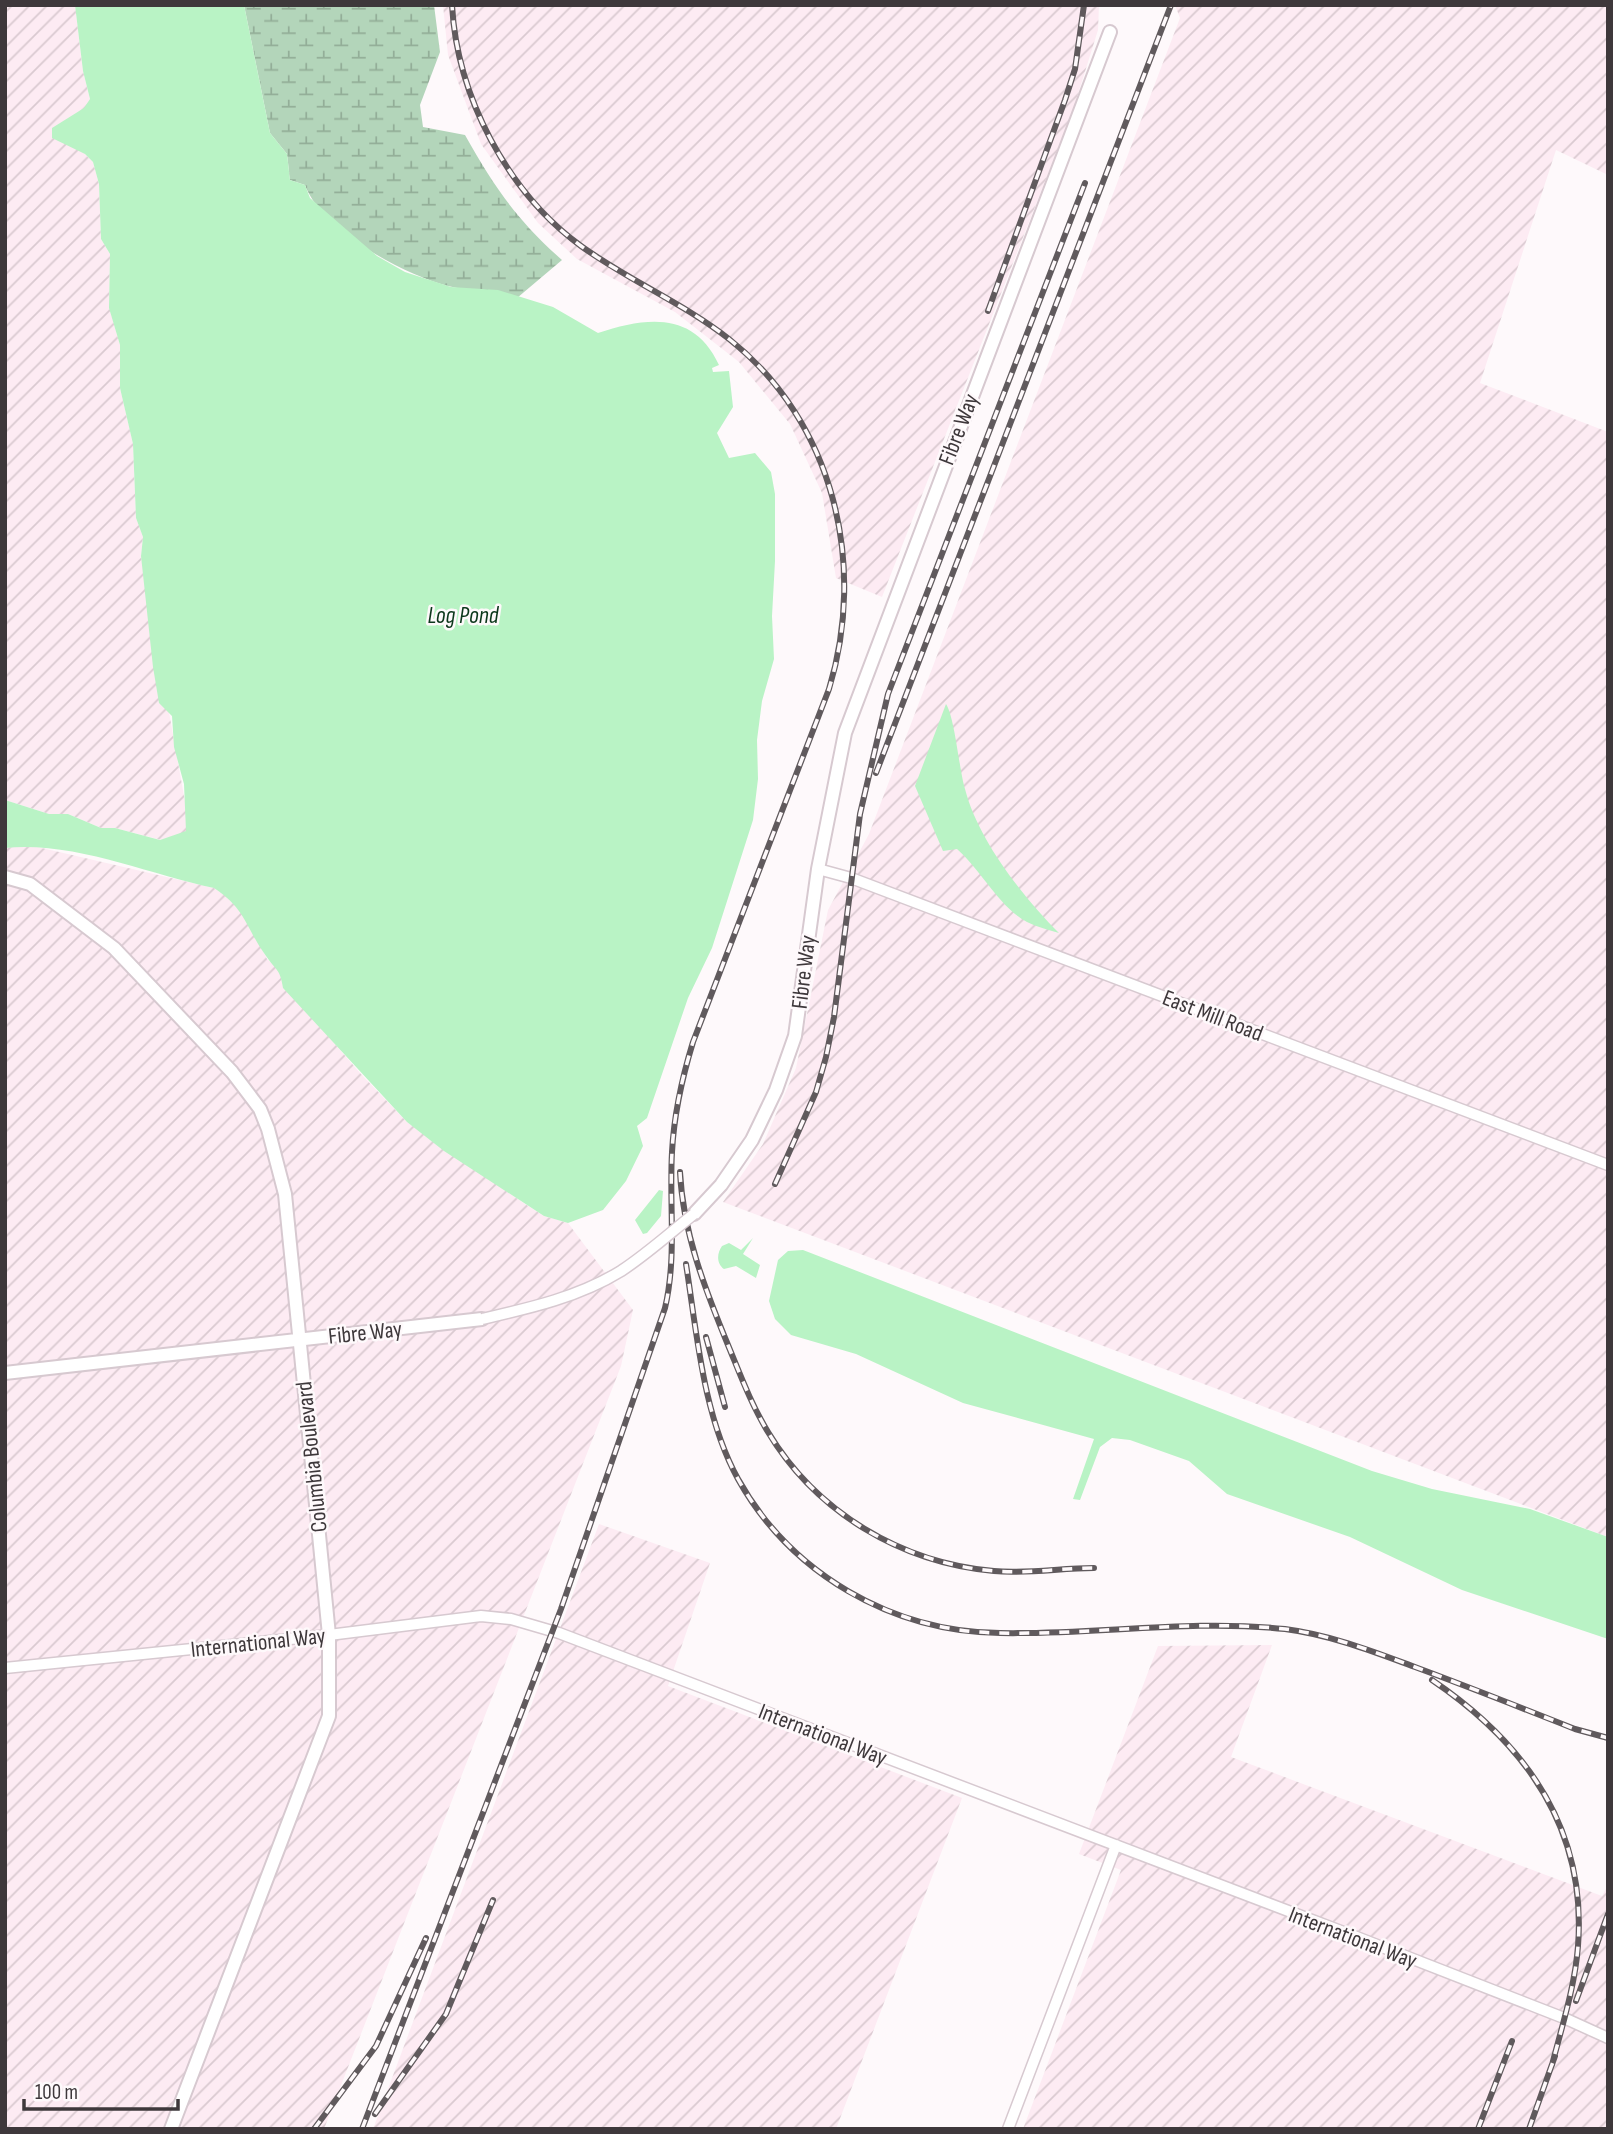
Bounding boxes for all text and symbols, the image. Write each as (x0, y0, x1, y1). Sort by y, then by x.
street label: Fibre Way (933, 390, 985, 469)
water label: Log Pond (427, 601, 500, 630)
street label: Fibre Way (786, 934, 822, 1011)
street label: East Mill Road (1158, 984, 1267, 1048)
street label: Fibre Way (327, 1315, 403, 1351)
street label: Columbia Boulevard (290, 1380, 334, 1534)
street label: International Way (189, 1622, 327, 1664)
street label: International Way (754, 1698, 891, 1772)
street label: International Way (1284, 1901, 1421, 1975)
scale bar (24, 2068, 178, 2112)
text: 100 m (35, 2080, 78, 2105)

